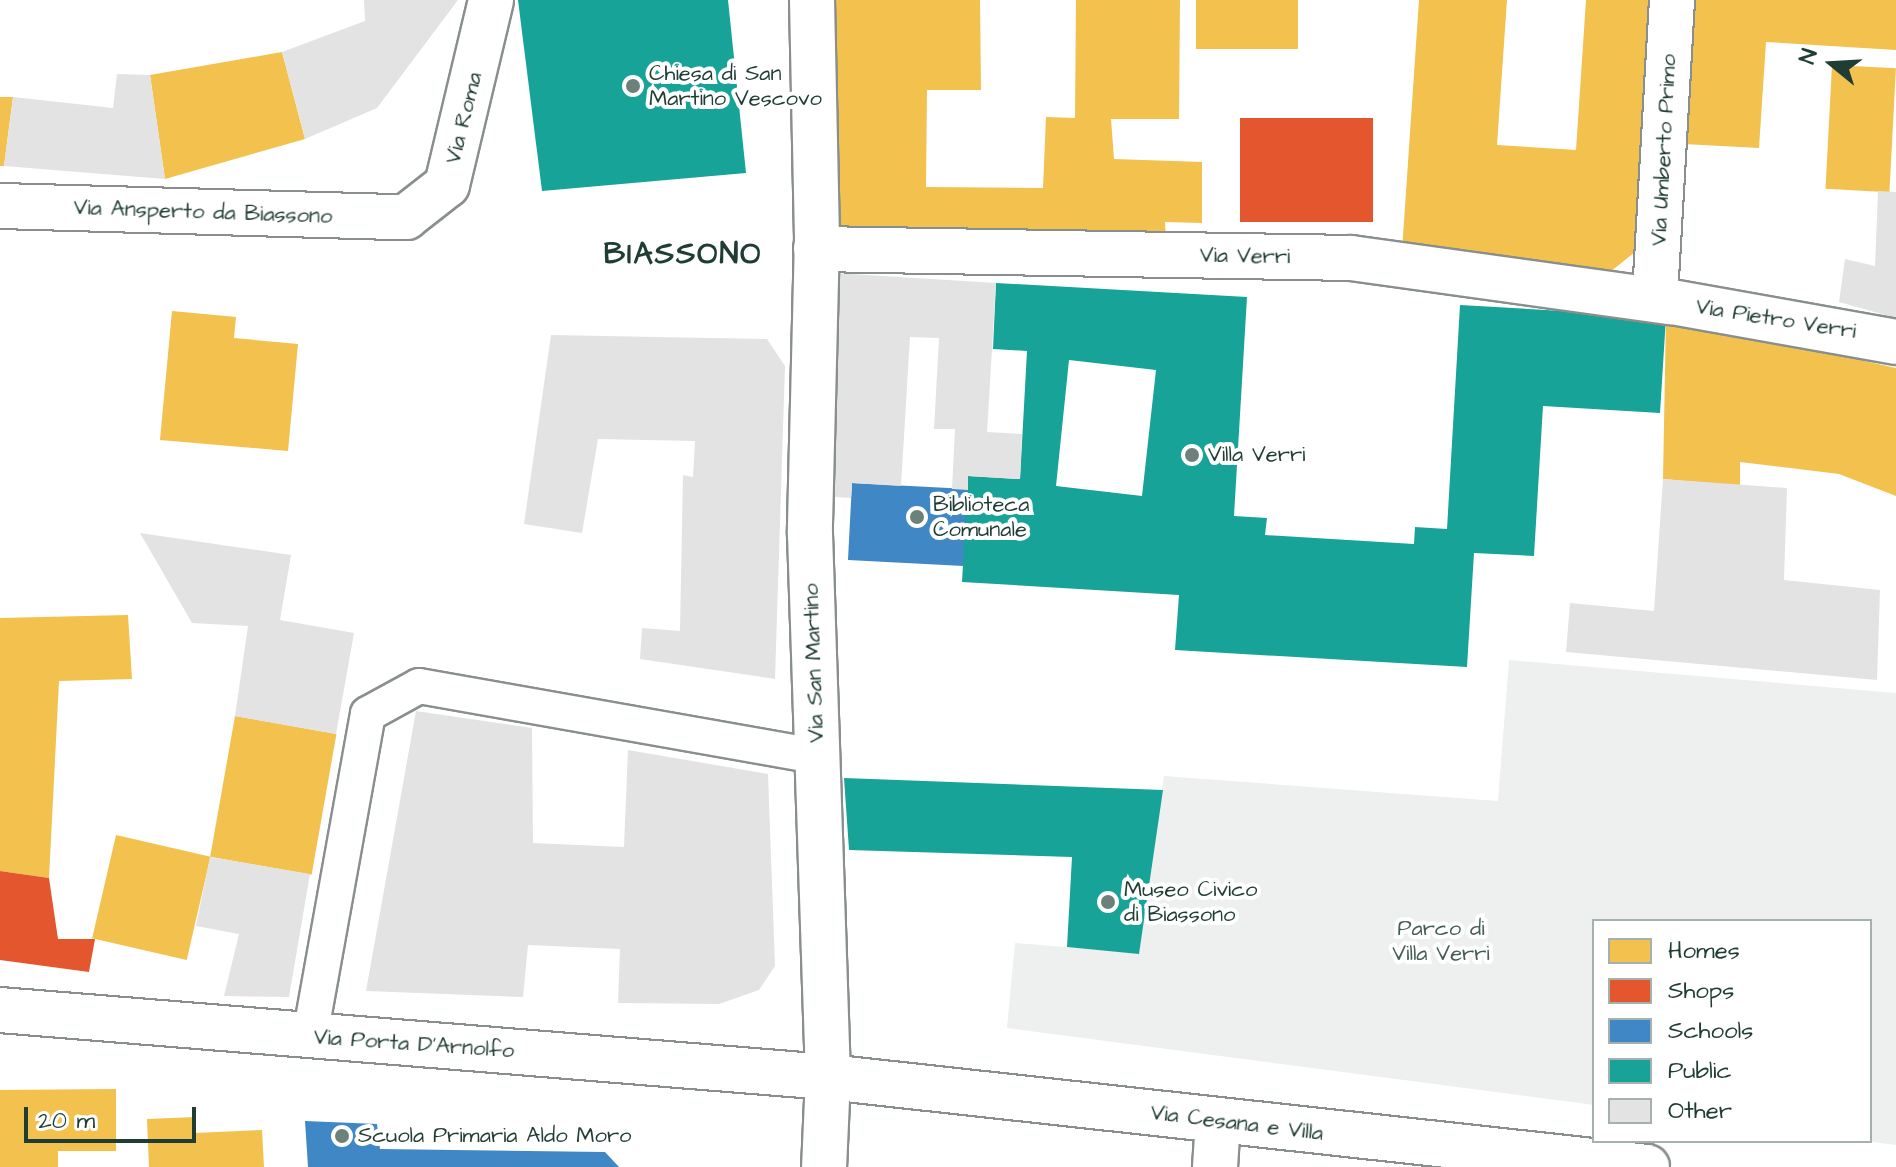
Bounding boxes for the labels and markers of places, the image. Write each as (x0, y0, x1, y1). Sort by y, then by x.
place label: Chiesa di San Martino Vescovo (649, 60, 822, 112)
marker: Chiesa di San Martino Vescovo (624, 77, 642, 95)
place label: Villa Verri (1208, 442, 1305, 468)
marker: Villa Verri (1183, 446, 1201, 464)
place label: Biblioteca Comunale (933, 491, 1029, 542)
marker: Biblioteca Comunale (908, 508, 926, 526)
place label: Museo Civico di Biassono (1124, 876, 1257, 928)
marker: Museo Civico di Biassono (1099, 893, 1117, 911)
place label: Scuola Primaria Aldo Moro (358, 1123, 631, 1149)
marker: Scuola Primaria Aldo Moro (333, 1127, 351, 1145)

